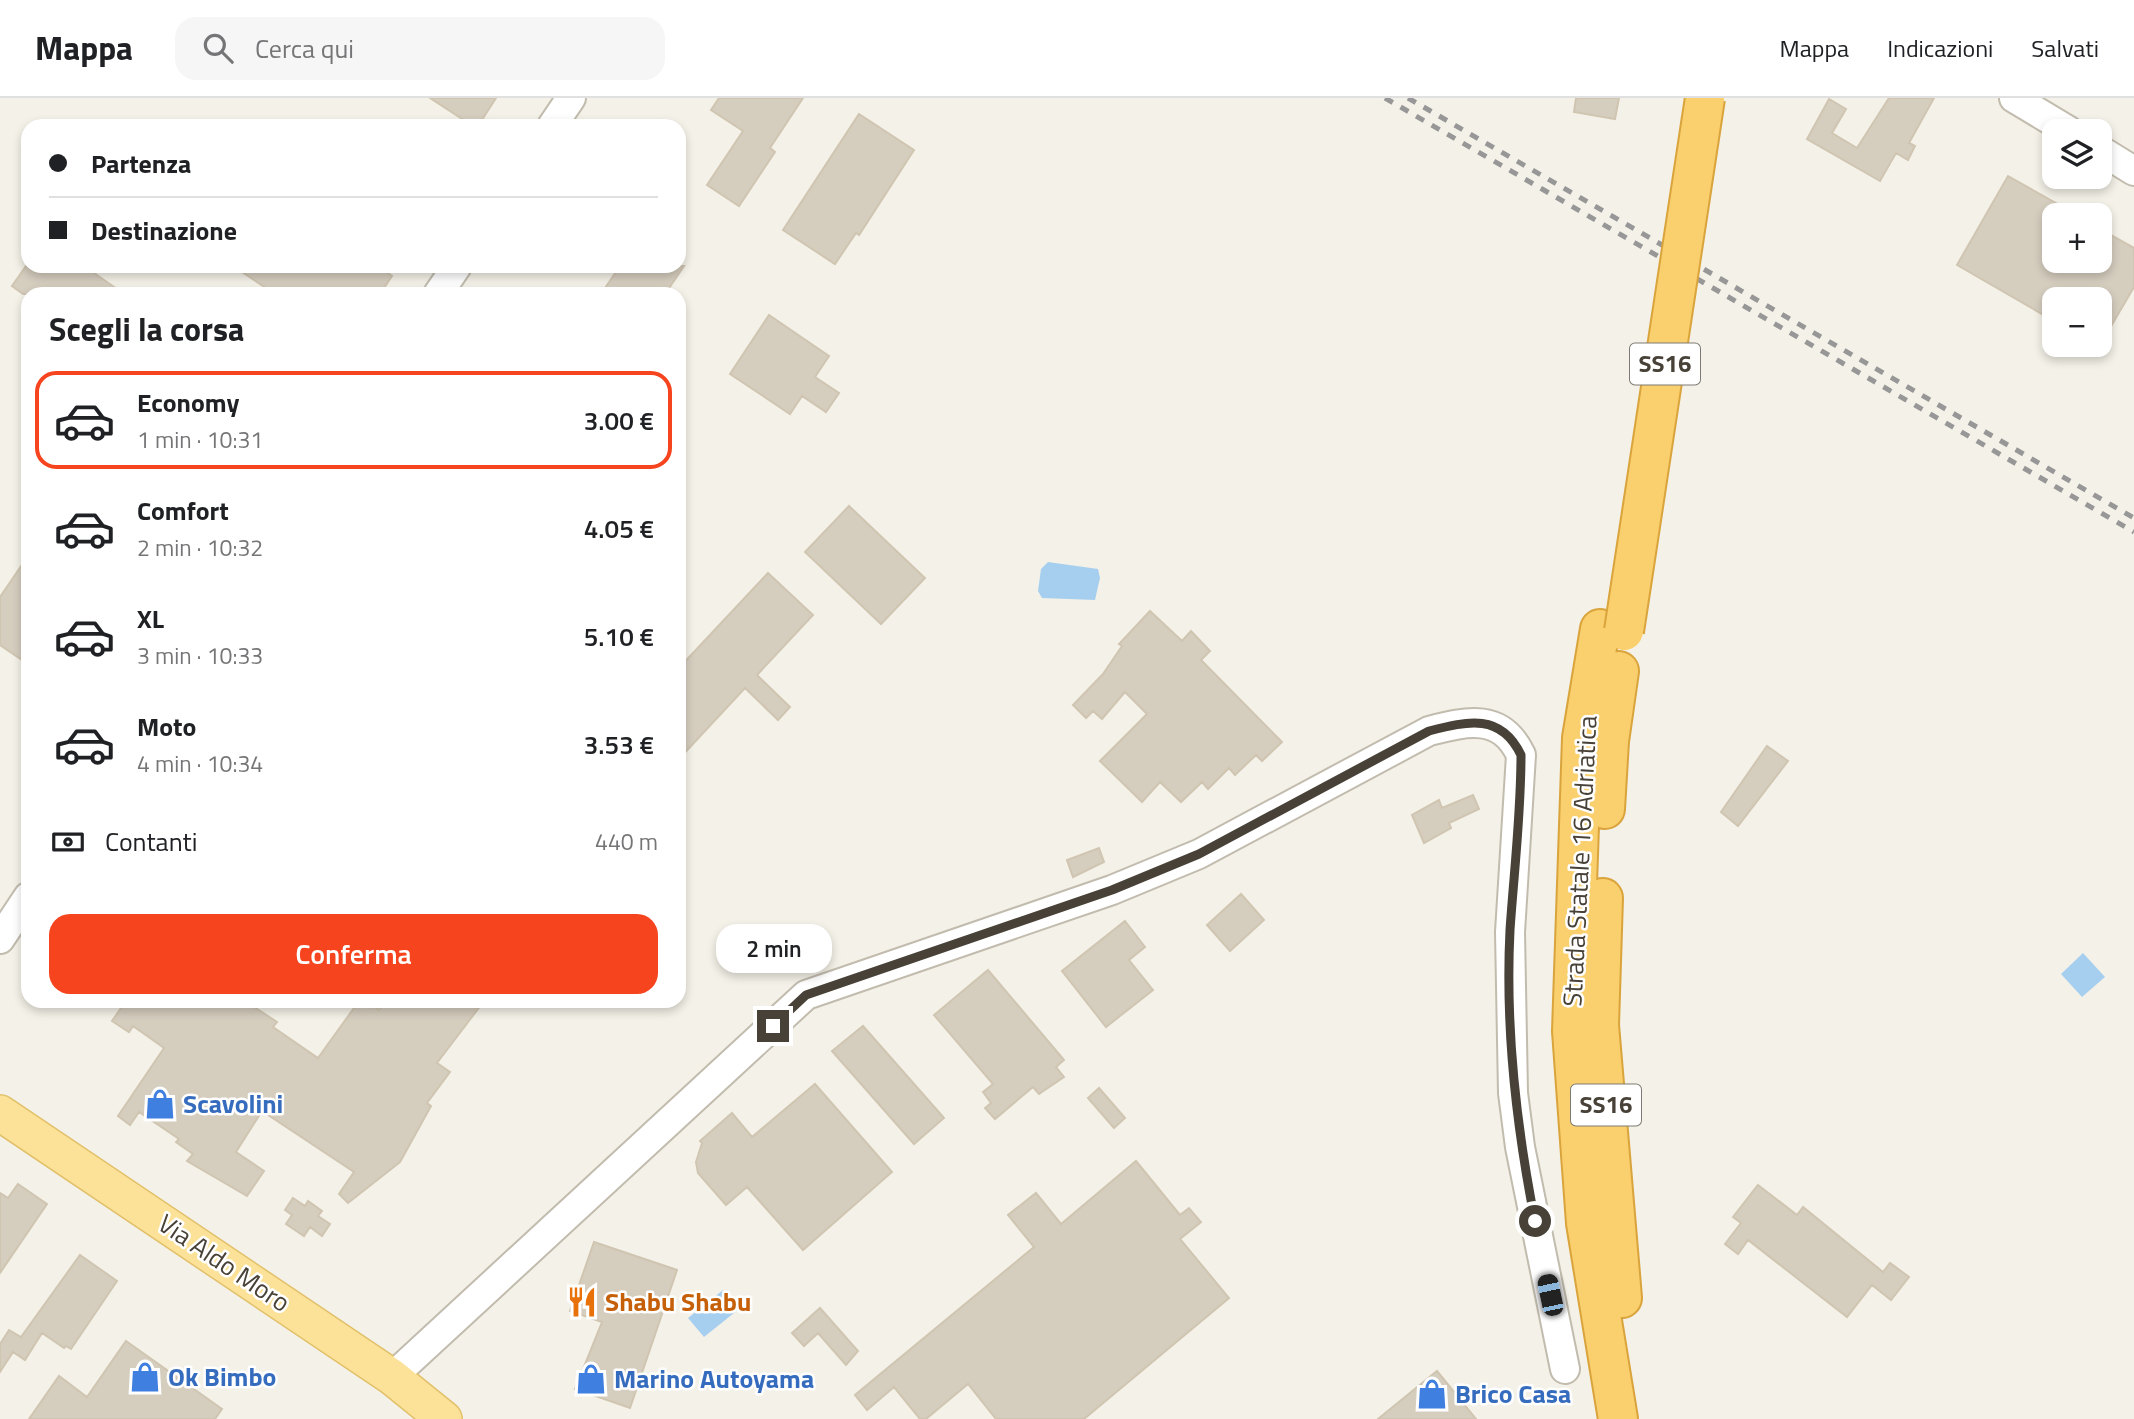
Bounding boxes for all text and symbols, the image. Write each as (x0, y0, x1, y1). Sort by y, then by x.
search box (175, 17, 665, 80)
text: Mappa (35, 23, 133, 73)
icon: search (199, 29, 237, 67)
text: Cerca qui (255, 29, 354, 68)
text: Mappa (1780, 30, 1849, 66)
text: Indicazioni (1887, 30, 1993, 66)
text: Salvati (2031, 30, 2099, 66)
map controls (2042, 119, 2112, 357)
button: layers (2042, 119, 2112, 189)
text: Partenza (91, 144, 191, 183)
button: + (2042, 203, 2112, 273)
text: Destinazione (91, 211, 237, 250)
button: − (2042, 287, 2112, 357)
text: Scegli la corsa (49, 305, 244, 353)
road number: SS16 (1630, 344, 1700, 384)
text: Economy (137, 383, 239, 422)
icon: car (53, 389, 116, 452)
text: 3.00 € (584, 401, 654, 440)
text: 1 min · 10:31 (137, 422, 263, 457)
text: Comfort (137, 491, 229, 530)
icon: car (53, 497, 116, 560)
text: 4.05 € (584, 509, 654, 548)
text: 2 min · 10:32 (137, 530, 263, 565)
text: XL (137, 599, 164, 638)
icon: car (53, 605, 116, 668)
text: 5.10 € (584, 617, 654, 656)
text: 3 min · 10:33 (137, 638, 263, 673)
text: Moto (137, 707, 196, 746)
icon: car (53, 713, 116, 776)
street label: Strada Statale 16 Adriatica (1552, 714, 1607, 1007)
text: 3.53 € (584, 725, 654, 764)
text: 4 min · 10:34 (137, 746, 263, 781)
text: Contanti (105, 822, 197, 861)
icon: cash (49, 823, 87, 861)
text: 440 m (595, 824, 658, 859)
button: Conferma (49, 914, 658, 994)
callout: 2 min (715, 925, 831, 974)
text: 2 min (746, 931, 802, 966)
route end (757, 1010, 789, 1042)
place label: Scavolini (183, 1084, 283, 1123)
road number: SS16 (1571, 1085, 1641, 1126)
shop icon: Scavolini (143, 1087, 177, 1121)
street label: Via Aldo Moro (150, 1204, 298, 1321)
route start (1519, 1205, 1551, 1237)
car (1536, 1272, 1565, 1318)
place label: Shabu Shabu (605, 1282, 751, 1321)
restaurant icon: Shabu Shabu (565, 1285, 599, 1319)
place label: Ok Bimbo (168, 1357, 276, 1396)
place label: Marino Autoyama (614, 1359, 814, 1398)
shop icon: Ok Bimbo (128, 1360, 162, 1394)
shop icon: Marino Autoyama (574, 1362, 608, 1396)
place label: Brico Casa (1455, 1374, 1571, 1413)
shop icon: Brico Casa (1415, 1377, 1449, 1411)

